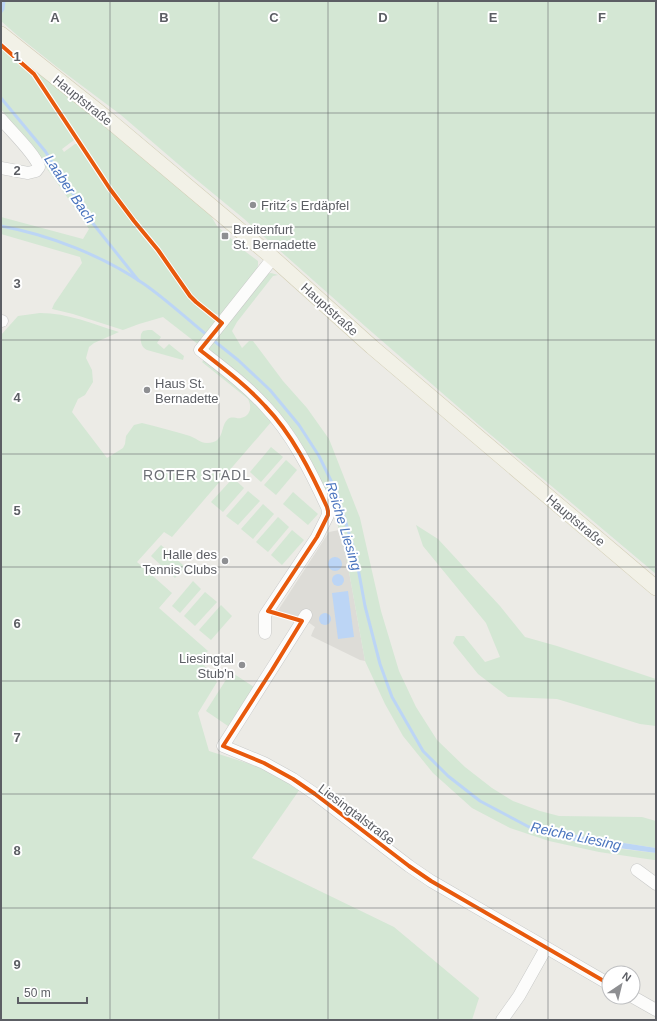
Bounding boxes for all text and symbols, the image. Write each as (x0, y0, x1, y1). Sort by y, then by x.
text: A (50, 10, 60, 25)
text: B (159, 10, 169, 25)
text: C (269, 10, 279, 25)
text: D (378, 10, 388, 25)
text: E (489, 10, 498, 25)
text: F (598, 10, 606, 25)
text: 1 (13, 49, 21, 64)
street label: Hauptstraße (50, 72, 115, 129)
water label: Laaber Bach (41, 152, 99, 227)
text: 2 (13, 163, 21, 178)
place label: Fritz´s Erdäpfel (261, 198, 349, 213)
marker: Fritz´s Erdäpfel (248, 200, 258, 210)
place label: Breitenfurt St. Bernadette (233, 222, 316, 252)
marker: Breitenfurt St. Bernadette (220, 231, 230, 241)
text: 3 (13, 276, 21, 291)
street label: Hauptstraße (298, 280, 361, 339)
place label: Haus St. Bernadette (155, 376, 219, 406)
marker: Haus St. Bernadette (142, 385, 152, 395)
text: 4 (13, 390, 21, 405)
district label: ROTER STADL (143, 467, 251, 483)
water label: Reiche Liesing (323, 480, 365, 572)
street label: Hauptstraße (543, 492, 608, 549)
text: 5 (13, 503, 21, 518)
place label: Halle des Tennis Clubs (143, 547, 217, 577)
marker: Halle des Tennis Clubs (220, 556, 230, 566)
text: 6 (13, 616, 21, 631)
place label: Liesingtal Stub'n (179, 651, 234, 681)
marker: Liesingtal Stub'n (237, 660, 247, 670)
text: 7 (13, 730, 21, 745)
street label: Liesingtalstraße (316, 781, 398, 848)
water label: Reiche Liesing (529, 819, 623, 853)
text: 8 (13, 843, 21, 858)
text: 9 (13, 957, 21, 972)
north arrow (601, 965, 641, 1005)
text: N (620, 970, 633, 984)
scale bar (18, 979, 87, 1005)
text: 50 m (24, 986, 51, 1000)

